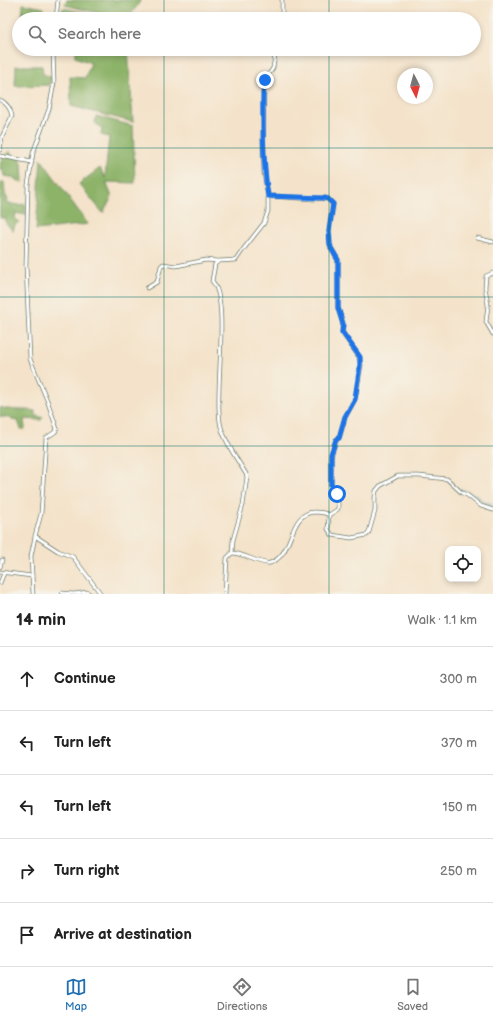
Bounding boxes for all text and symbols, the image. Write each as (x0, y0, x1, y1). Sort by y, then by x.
search box (12, 12, 481, 56)
icon: search (26, 23, 48, 45)
text: Search here (58, 25, 141, 44)
north arrow (397, 68, 433, 104)
route end (256, 71, 274, 89)
route start (328, 485, 346, 503)
map controls (445, 546, 481, 582)
button: locate (445, 546, 481, 582)
text: 14 min (16, 610, 66, 630)
text: Walk · 1.1 km (408, 612, 477, 628)
icon: ahead (16, 668, 38, 690)
text: Continue (54, 669, 116, 688)
text: 300 m (439, 671, 477, 687)
icon: left (16, 732, 38, 754)
text: Turn left (54, 733, 111, 752)
text: 370 m (441, 735, 477, 751)
icon: left (16, 796, 38, 818)
text: Turn left (54, 797, 111, 816)
text: 150 m (443, 799, 477, 815)
icon: right (16, 860, 38, 882)
text: Turn right (54, 861, 119, 880)
text: 250 m (440, 863, 477, 879)
icon: arrive (16, 924, 38, 946)
text: Arrive at destination (54, 925, 192, 944)
tab: Map (65, 976, 87, 1013)
tab: Directions (217, 976, 267, 1013)
tab: Saved (397, 976, 428, 1013)

